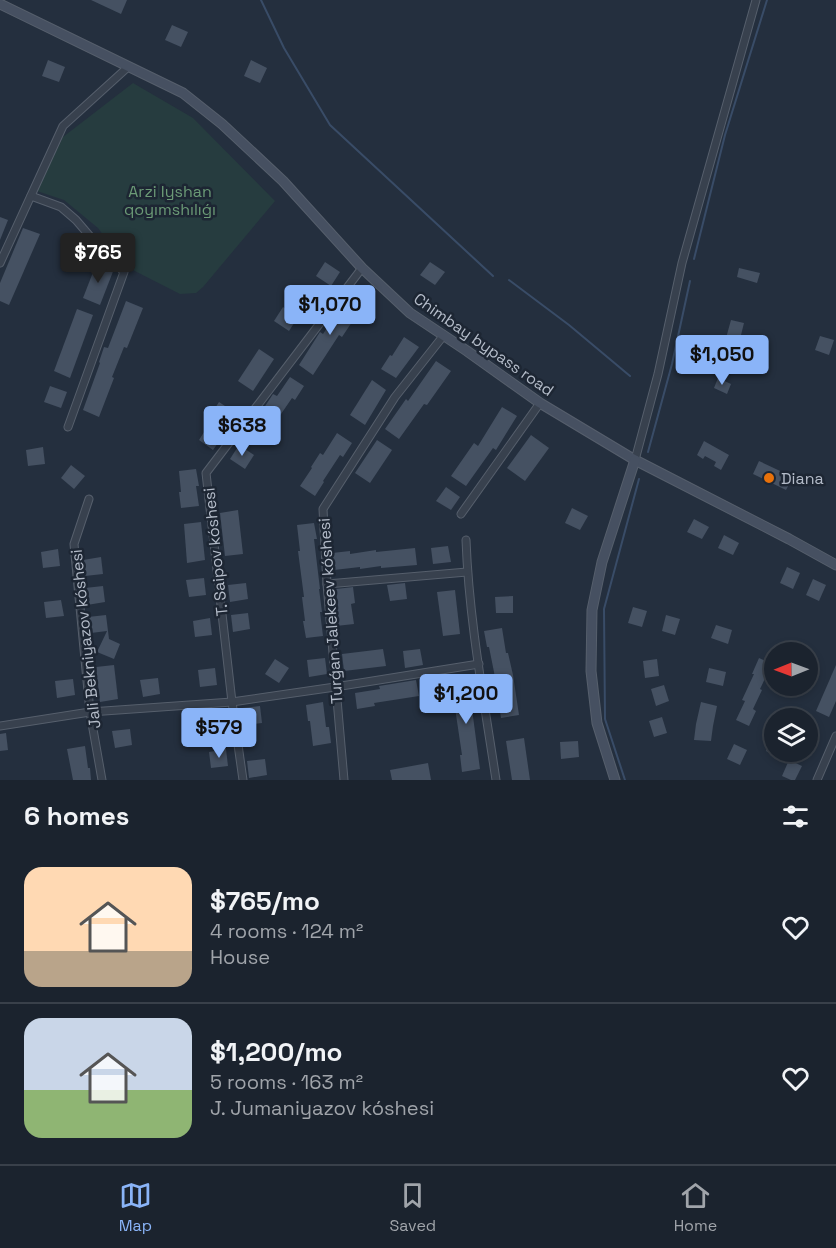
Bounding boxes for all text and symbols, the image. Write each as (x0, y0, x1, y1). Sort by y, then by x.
park label: Arzi Iyshan qoyımshılıǵı (124, 181, 216, 220)
pin: $765 (62, 233, 134, 284)
text: $765 (74, 239, 122, 265)
pin: $1,070 (281, 285, 379, 336)
street label: Chimbay bypass road (410, 288, 558, 401)
text: $1,070 (298, 291, 362, 317)
pin: $1,050 (673, 335, 771, 386)
text: $1,050 (690, 341, 754, 367)
pin: $638 (206, 406, 278, 457)
text: $638 (218, 412, 266, 438)
place label: Diana (781, 468, 824, 489)
marker: Diana (762, 471, 776, 485)
street label: T. Saipov kóshesi (198, 487, 233, 617)
street label: Turǵan Jalekeev kóshesi (314, 517, 347, 705)
street label: Jali Bekniyazov kóshesi (66, 548, 105, 730)
north arrow (764, 642, 818, 696)
map controls (764, 642, 818, 762)
pin: $1,200 (417, 674, 515, 725)
text: $1,200 (434, 680, 498, 706)
pin: $579 (183, 708, 255, 759)
button: layers (764, 708, 818, 762)
text: $579 (195, 714, 243, 740)
text: 6 homes (24, 799, 129, 833)
icon: filters (779, 800, 812, 833)
text: $765/mo (210, 884, 320, 918)
icon: home (72, 891, 144, 963)
icon: heart (779, 911, 812, 944)
text: 4 rooms · 124 m² (210, 918, 363, 944)
text: House (210, 944, 270, 970)
text: $1,200/mo (210, 1035, 343, 1069)
icon: home (72, 1042, 144, 1114)
icon: heart (779, 1062, 812, 1095)
text: 5 rooms · 163 m² (210, 1069, 363, 1095)
text: J. Jumaniyazov kóshesi (210, 1095, 434, 1121)
tab: Map (119, 1179, 152, 1236)
tab: Saved (390, 1179, 436, 1236)
tab: Home (674, 1179, 717, 1236)

